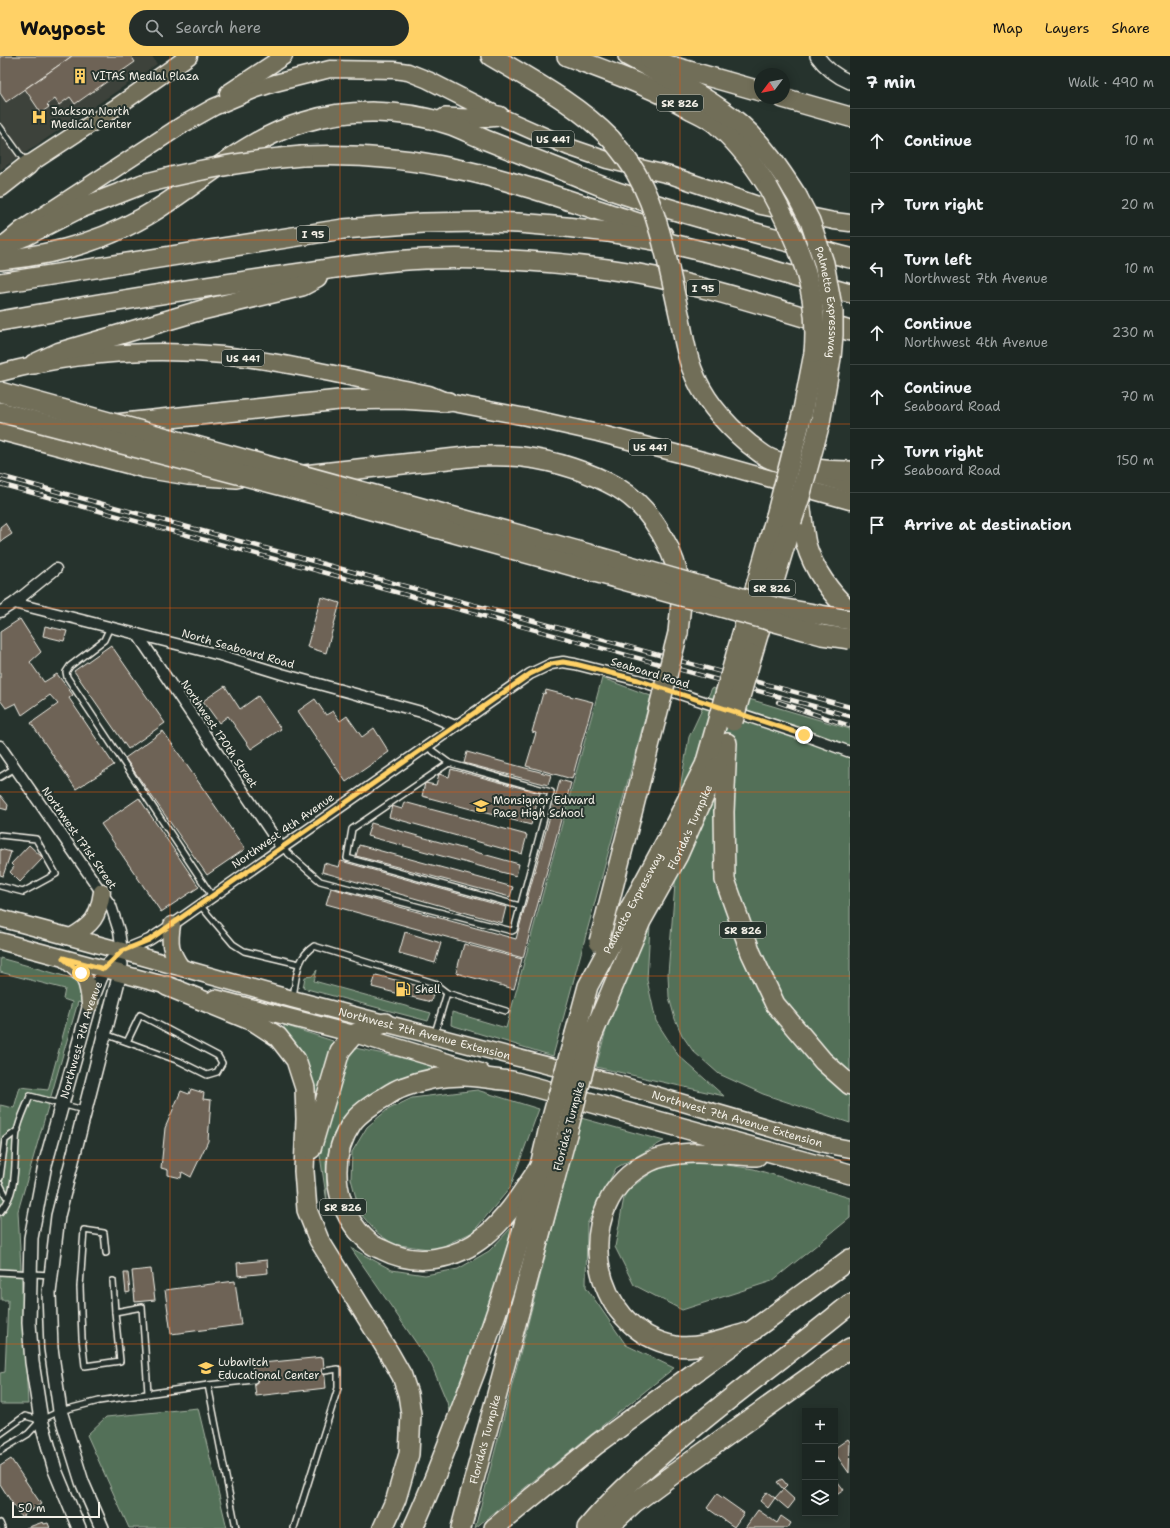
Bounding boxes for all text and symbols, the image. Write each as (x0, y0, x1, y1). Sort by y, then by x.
search box (129, 10, 409, 46)
text: Waypost (20, 16, 105, 41)
icon: search (143, 17, 165, 39)
text: Search here (175, 18, 261, 38)
text: Map (993, 19, 1023, 37)
text: Layers (1045, 19, 1089, 37)
text: Share (1111, 19, 1150, 37)
building icon: VITAS Medial Plaza (71, 67, 89, 85)
north arrow (754, 68, 790, 104)
place label: VITAS Medial Plaza (92, 69, 199, 84)
text: 7 min (866, 71, 916, 93)
text: Walk · 490 m (1068, 74, 1154, 91)
road number: SR 826 (657, 95, 703, 111)
place label: Jackson North Medical Center (51, 104, 132, 132)
hospital icon: Jackson North Medical Center (30, 108, 48, 126)
icon: ahead (866, 130, 888, 152)
road number: US 441 (532, 131, 574, 147)
text: Continue (904, 131, 972, 151)
text: 10 m (1124, 132, 1154, 149)
icon: right (866, 194, 888, 216)
text: Turn right (904, 195, 984, 215)
text: 20 m (1121, 196, 1154, 213)
road number: I 95 (297, 226, 329, 242)
street label: Palmetto Expressway (811, 244, 841, 359)
text: Turn left (904, 250, 972, 270)
icon: left (866, 258, 888, 280)
text: 10 m (1124, 260, 1154, 277)
text: Northwest 7th Avenue (904, 270, 1048, 287)
road number: I 95 (687, 280, 719, 296)
text: Continue (904, 314, 972, 334)
icon: ahead (866, 322, 888, 344)
text: 230 m (1112, 324, 1154, 341)
text: Northwest 4th Avenue (904, 334, 1048, 351)
road number: US 441 (222, 350, 264, 366)
text: Continue (904, 378, 972, 398)
icon: ahead (866, 386, 888, 408)
text: 70 m (1120, 388, 1154, 405)
text: Seaboard Road (904, 398, 1001, 415)
road number: US 441 (629, 439, 671, 455)
text: Turn right (904, 442, 984, 462)
icon: right (866, 450, 888, 472)
text: 150 m (1116, 452, 1154, 469)
text: Seaboard Road (904, 462, 1001, 479)
icon: arrive (866, 514, 888, 536)
text: Arrive at destination (904, 515, 1072, 535)
road number: SR 826 (749, 580, 795, 596)
street label: North Seaboard Road (180, 626, 296, 672)
street label: Seaboard Road (609, 654, 691, 692)
street label: Northwest 170th Street (177, 677, 261, 791)
route end (795, 726, 813, 744)
street label: Florida's Turnpike (664, 782, 716, 872)
street label: Northwest 171st Street (38, 784, 120, 892)
street label: Northwest 4th Avenue (229, 790, 337, 872)
place label: Monsignor Edward Pace High School (493, 793, 595, 821)
school or university icon: Monsignor Edward Pace High School (472, 797, 490, 815)
street label: Palmetto Expressway (599, 850, 666, 956)
road number: SR 826 (720, 922, 766, 938)
route start (72, 964, 90, 982)
street label: Northwest 7th Avenue (56, 979, 106, 1100)
fuel station icon: Shell (394, 980, 412, 998)
place label: Shell (415, 982, 441, 997)
street label: Northwest 7th Avenue Extension (337, 1004, 512, 1063)
street label: Florida's Turnpike (550, 1080, 588, 1172)
street label: Northwest 7th Avenue Extension (650, 1087, 825, 1150)
road number: SR 826 (320, 1199, 366, 1215)
place label: Lubavitch Educational Center (218, 1355, 319, 1383)
school or university icon: Lubavitch Educational Center (197, 1359, 215, 1377)
street label: Florida's Turnpike (466, 1393, 504, 1486)
map controls (802, 1408, 838, 1516)
button: + (802, 1408, 838, 1444)
button: − (802, 1444, 838, 1480)
button: layers (802, 1480, 838, 1516)
scale bar (12, 1500, 100, 1519)
text: 50 m (18, 1501, 46, 1516)

